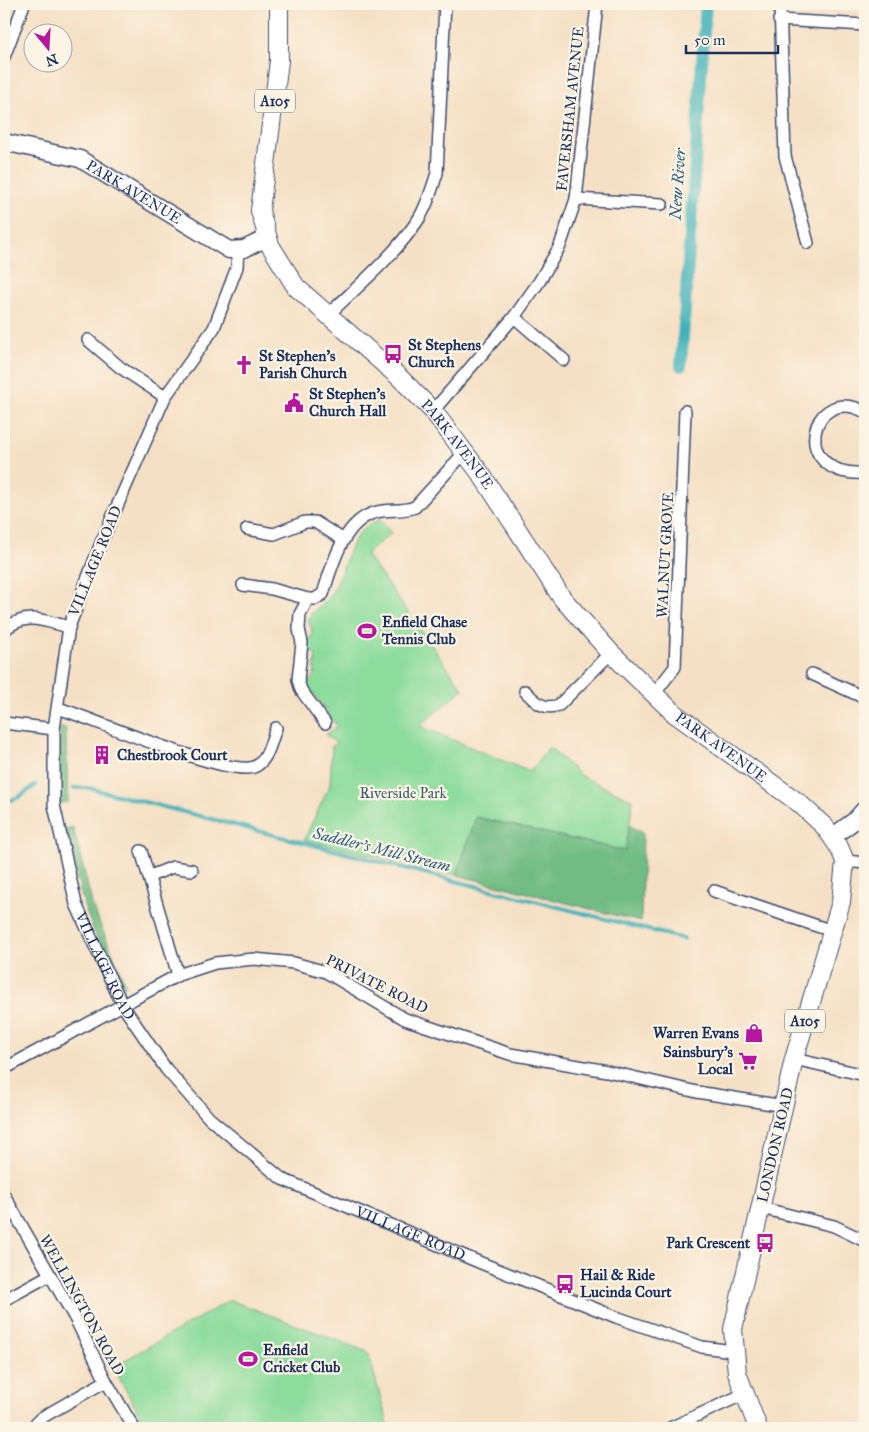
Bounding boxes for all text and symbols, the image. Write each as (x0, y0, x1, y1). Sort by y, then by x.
north arrow (22, 22, 72, 72)
scale bar (686, 22, 779, 54)
street label: FAVERSHAM AVENUE (552, 25, 588, 192)
text: 50 m (694, 31, 726, 49)
text: N (43, 50, 60, 70)
road number: A105 (255, 90, 295, 112)
water label: New River (665, 146, 690, 222)
street label: PARK AVENUE (83, 156, 185, 228)
place label: St Stephens Church (408, 336, 481, 371)
bus stop icon: St Stephens Church (382, 343, 404, 365)
place label: St Stephen's Parish Church (259, 347, 348, 382)
church icon: St Stephen's Parish Church (233, 354, 255, 376)
place label: St Stephen's Church Hall (309, 385, 387, 420)
public building icon: St Stephen's Church Hall (283, 392, 305, 414)
street label: PARK AVENUE (417, 395, 497, 493)
street label: WALNUT GROVE (653, 491, 677, 619)
street label: VILLAGE ROAD (64, 503, 125, 620)
place label: Enfield Chase Tennis Club (381, 613, 468, 648)
sports icon: Enfield Chase Tennis Club (356, 620, 378, 642)
street label: PARK AVENUE (672, 708, 771, 786)
building icon: Chestbrook Court (91, 744, 113, 766)
place label: Chestbrook Court (117, 746, 228, 764)
park label: Riverside Park (359, 784, 447, 802)
water label: Saddler's Mill Stream (310, 823, 453, 876)
street label: VILLAGE ROAD (71, 908, 139, 1023)
street label: PRIVATE ROAD (323, 950, 431, 1018)
road number: A105 (785, 1009, 825, 1032)
shop icon: Warren Evans (743, 1022, 765, 1044)
place label: Warren Evans (653, 1024, 740, 1042)
place label: Sainsbury's Local (663, 1043, 734, 1078)
supermarket icon: Sainsbury's Local (737, 1050, 759, 1072)
street label: LONDON ROAD (753, 1086, 797, 1204)
street label: VILLAGE ROAD (352, 1202, 468, 1264)
street label: WELLINGTON ROAD (36, 1232, 128, 1379)
bus stop icon: Park Crescent (754, 1232, 776, 1254)
place label: Park Crescent (666, 1234, 751, 1252)
place label: Hail & Ride Lucinda Court (580, 1266, 672, 1301)
bus stop icon: Hail & Ride Lucinda Court (554, 1273, 576, 1295)
place label: Enfield Cricket Club (263, 1341, 341, 1376)
sports icon: Enfield Cricket Club (237, 1348, 259, 1370)

